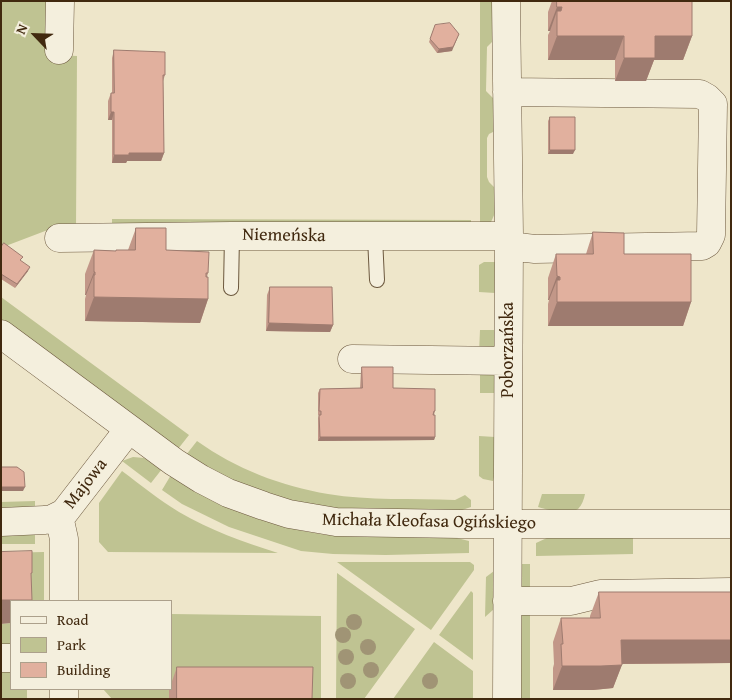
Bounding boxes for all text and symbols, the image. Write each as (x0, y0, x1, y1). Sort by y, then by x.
north arrow (10, 10, 60, 60)
text: N (10, 21, 32, 37)
street label: Niemeńska (242, 224, 326, 248)
street label: Poborzańska (497, 302, 519, 398)
street label: Majowa (60, 454, 112, 514)
street label: Michała Kleofasa Ogińskiego (322, 509, 536, 535)
legend (10, 600, 172, 690)
text: Road (57, 609, 88, 630)
text: Park (57, 634, 86, 655)
text: Building (57, 659, 110, 680)

